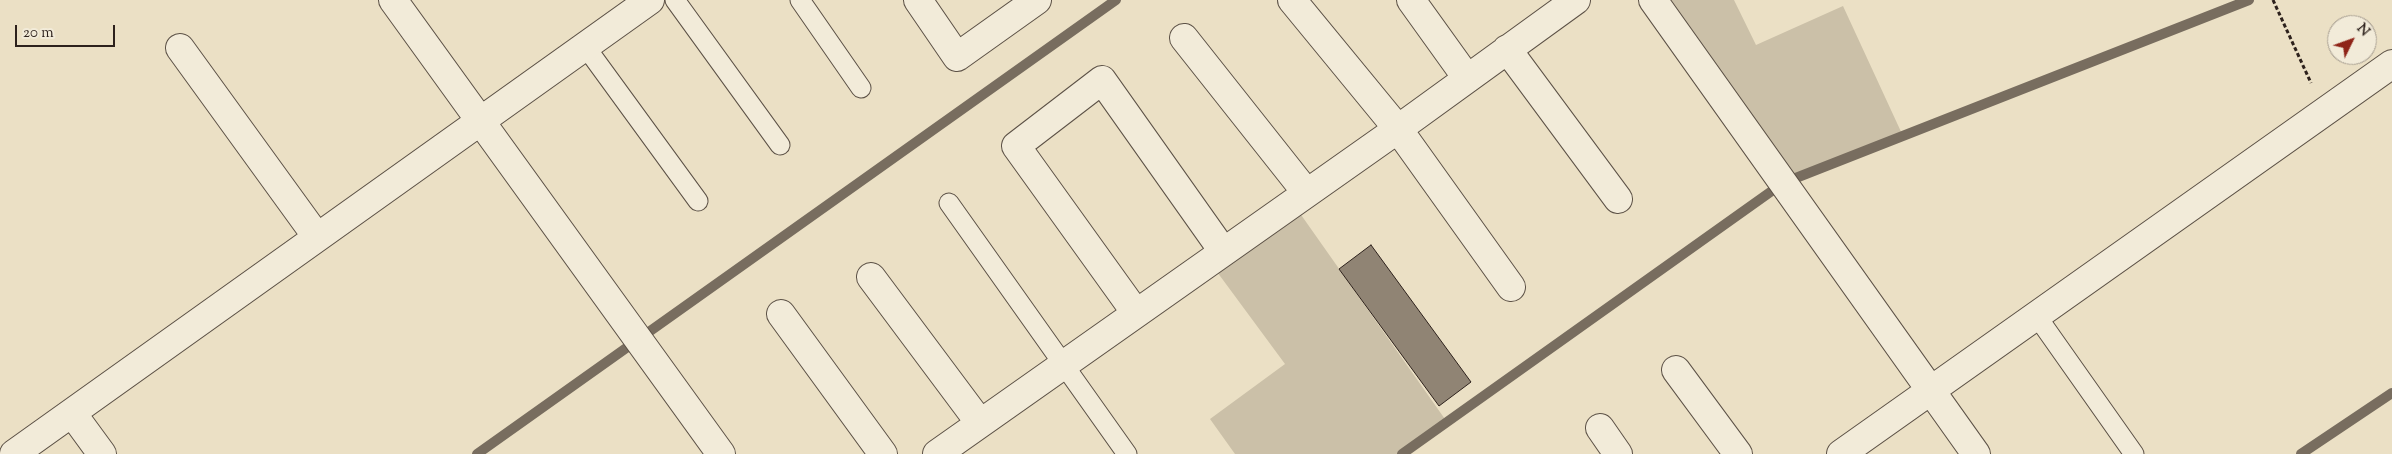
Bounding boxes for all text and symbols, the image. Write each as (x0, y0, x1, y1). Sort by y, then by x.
scale bar (18, 15, 118, 47)
north arrow (2327, 15, 2377, 65)
text: N (2351, 20, 2374, 41)
text: 20 m (23, 23, 54, 44)

